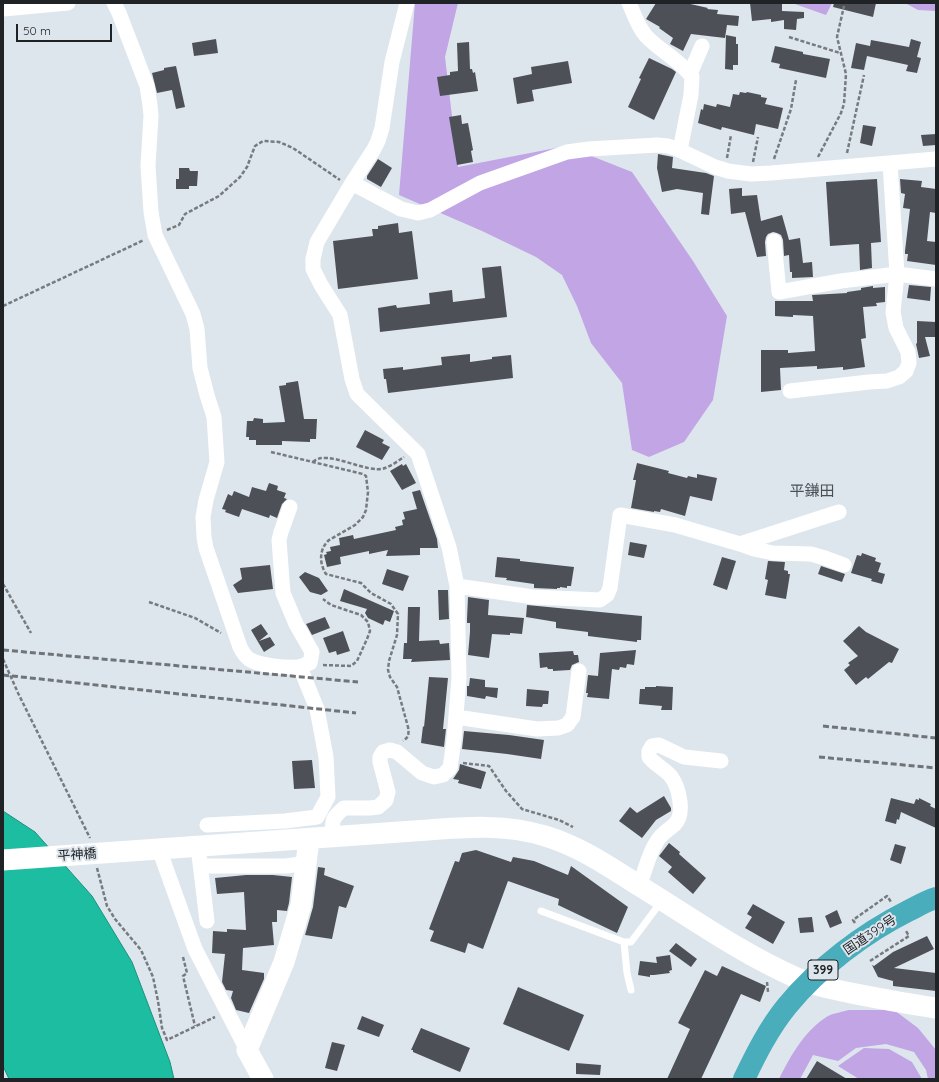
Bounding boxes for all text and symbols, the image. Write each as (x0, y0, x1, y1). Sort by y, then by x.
scale bar (18, 16, 114, 42)
text: 50 m (23, 23, 51, 38)
district label: 平鎌田 (790, 482, 834, 500)
street label: 平神橋 (57, 846, 97, 864)
street label: 国道399号 (841, 912, 899, 958)
road number: 399 (808, 960, 838, 980)

